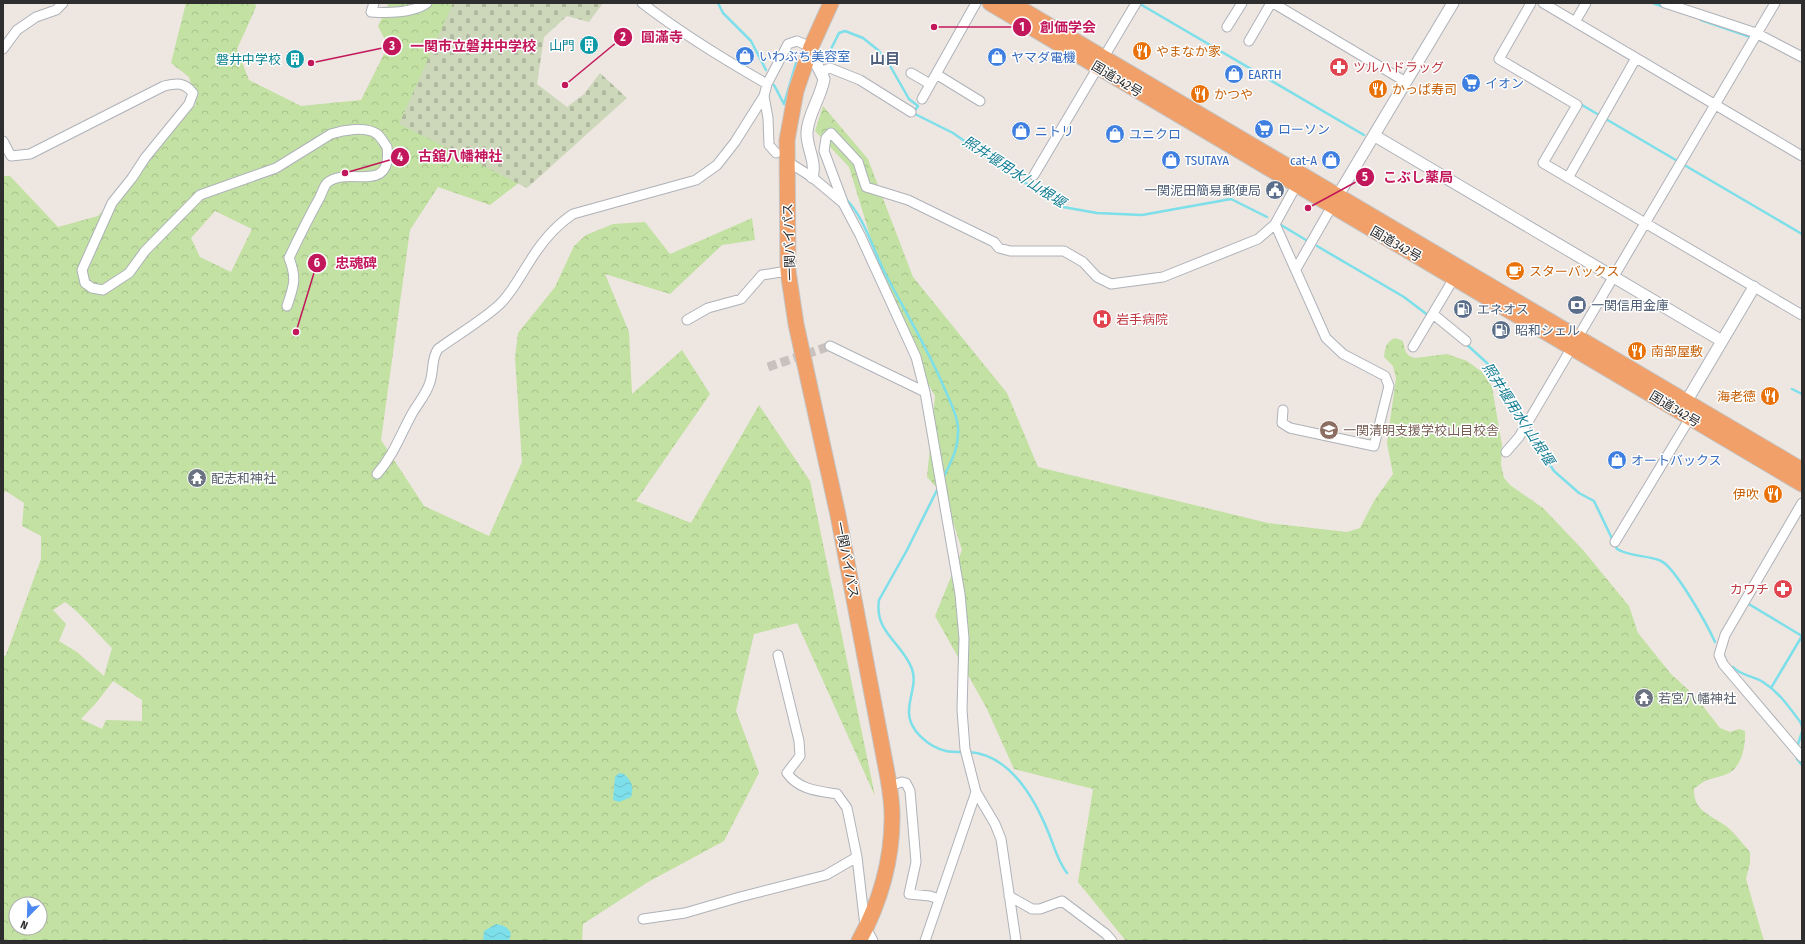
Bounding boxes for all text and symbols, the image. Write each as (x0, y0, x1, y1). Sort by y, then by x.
callout: 創価学会 (1012, 14, 1104, 40)
text: 創価学会 (1040, 19, 1096, 36)
text: 1 (1019, 20, 1025, 34)
callout: 圓滿寺 (613, 24, 691, 50)
text: 圓滿寺 (641, 29, 683, 46)
text: 2 (619, 30, 626, 44)
callout: 一関市立磐井中学校 (382, 33, 544, 59)
building icon: 山門 (578, 34, 600, 56)
text: 一関市立磐井中学校 (410, 38, 536, 55)
place label: 山門 (549, 38, 575, 53)
text: 3 (388, 39, 395, 53)
restaurant icon: やまなか家 (1131, 40, 1153, 62)
place label: やまなか家 (1156, 44, 1221, 59)
shop icon: いわぶち美容室 (734, 45, 756, 67)
shop icon: ヤマダ電機 (986, 46, 1008, 68)
building icon: 磐井中学校 (284, 48, 306, 70)
place label: いわぶち美容室 (759, 49, 850, 64)
district label: 山目 (870, 50, 900, 68)
place label: ヤマダ電機 (1011, 50, 1076, 65)
place label: 磐井中学校 (216, 52, 281, 67)
pharmacy icon: ツルハドラッグ (1328, 56, 1350, 78)
street label: 国道342号 (1089, 58, 1145, 100)
place label: ツルハドラッグ (1353, 60, 1444, 75)
shop icon: EARTH (1223, 63, 1245, 85)
place label: EARTH (1248, 67, 1282, 82)
supermarket icon: イオン (1460, 72, 1482, 94)
place label: イオン (1485, 76, 1524, 91)
restaurant icon: かっぱ寿司 (1367, 78, 1389, 100)
place label: かっぱ寿司 (1392, 82, 1457, 97)
restaurant icon: かつや (1189, 83, 1211, 105)
place label: かつや (1214, 87, 1253, 102)
supermarket icon: ローソン (1253, 118, 1275, 140)
shop icon: ニトリ (1010, 120, 1032, 142)
place label: ローソン (1278, 122, 1330, 137)
shop icon: ユニクロ (1104, 123, 1126, 145)
place label: ニトリ (1035, 124, 1074, 139)
place label: ユニクロ (1129, 127, 1181, 142)
water label: 照井堰用水/山根堰 (960, 133, 1071, 213)
callout: 古舘八幡神社 (390, 144, 510, 170)
text: 古舘八幡神社 (418, 148, 502, 165)
shop icon: TSUTAYA (1160, 149, 1182, 171)
shop icon: cat-A (1320, 149, 1342, 171)
text: 4 (397, 150, 403, 164)
place label: TSUTAYA (1185, 153, 1229, 168)
place label: cat-A (1290, 153, 1317, 168)
callout: こぶし薬局 (1355, 164, 1461, 190)
text: こぶし薬局 (1383, 169, 1453, 186)
text: 5 (1362, 170, 1368, 184)
public building icon: 一関泥田簡易郵便局 (1264, 179, 1286, 201)
place label: 一関泥田簡易郵便局 (1144, 183, 1261, 198)
street label: 一関バイパス (780, 203, 798, 281)
street label: 国道342号 (1368, 223, 1424, 265)
callout: 忠魂碑 (307, 250, 385, 276)
text: 忠魂碑 (335, 255, 377, 272)
text: 6 (314, 256, 320, 270)
cafe icon: スターバックス (1504, 260, 1526, 282)
place label: スターバックス (1529, 264, 1619, 279)
bank icon: 一関信用金庫 (1566, 294, 1588, 316)
fuel station icon: エネオス (1452, 298, 1474, 320)
place label: 一関信用金庫 (1591, 298, 1669, 313)
place label: エネオス (1477, 302, 1529, 317)
hospital icon: 岩手病院 (1091, 308, 1113, 330)
place label: 岩手病院 (1116, 312, 1168, 327)
fuel station icon: 昭和シェル (1490, 319, 1512, 341)
place label: 昭和シェル (1515, 323, 1580, 338)
restaurant icon: 南部屋敷 (1626, 340, 1648, 362)
place label: 南部屋敷 (1651, 344, 1703, 359)
water label: 照井堰用水/山根堰 (1479, 360, 1559, 471)
restaurant icon: 海老徳 (1759, 385, 1781, 407)
street label: 国道342号 (1647, 388, 1703, 430)
place label: 海老徳 (1717, 389, 1756, 404)
school or university icon: 一関清明支援学校山目校舎 (1318, 419, 1340, 441)
place label: 一関清明支援学校山目校舎 (1343, 423, 1499, 438)
shop icon: オートバックス (1606, 449, 1628, 471)
place label: オートバックス (1631, 453, 1722, 468)
temple icon: 配志和神社 (186, 467, 208, 489)
place label: 配志和神社 (211, 471, 276, 486)
restaurant icon: 伊吹 (1762, 483, 1784, 505)
place label: 伊吹 (1733, 487, 1759, 502)
street label: 一関バイパス (832, 520, 862, 600)
pharmacy icon: カワチ (1772, 578, 1794, 600)
place label: カワチ (1730, 582, 1769, 597)
temple icon: 若宮八幡神社 (1633, 687, 1655, 709)
place label: 若宮八幡神社 (1658, 691, 1736, 706)
north arrow (8, 896, 48, 936)
text: N (19, 917, 30, 932)

